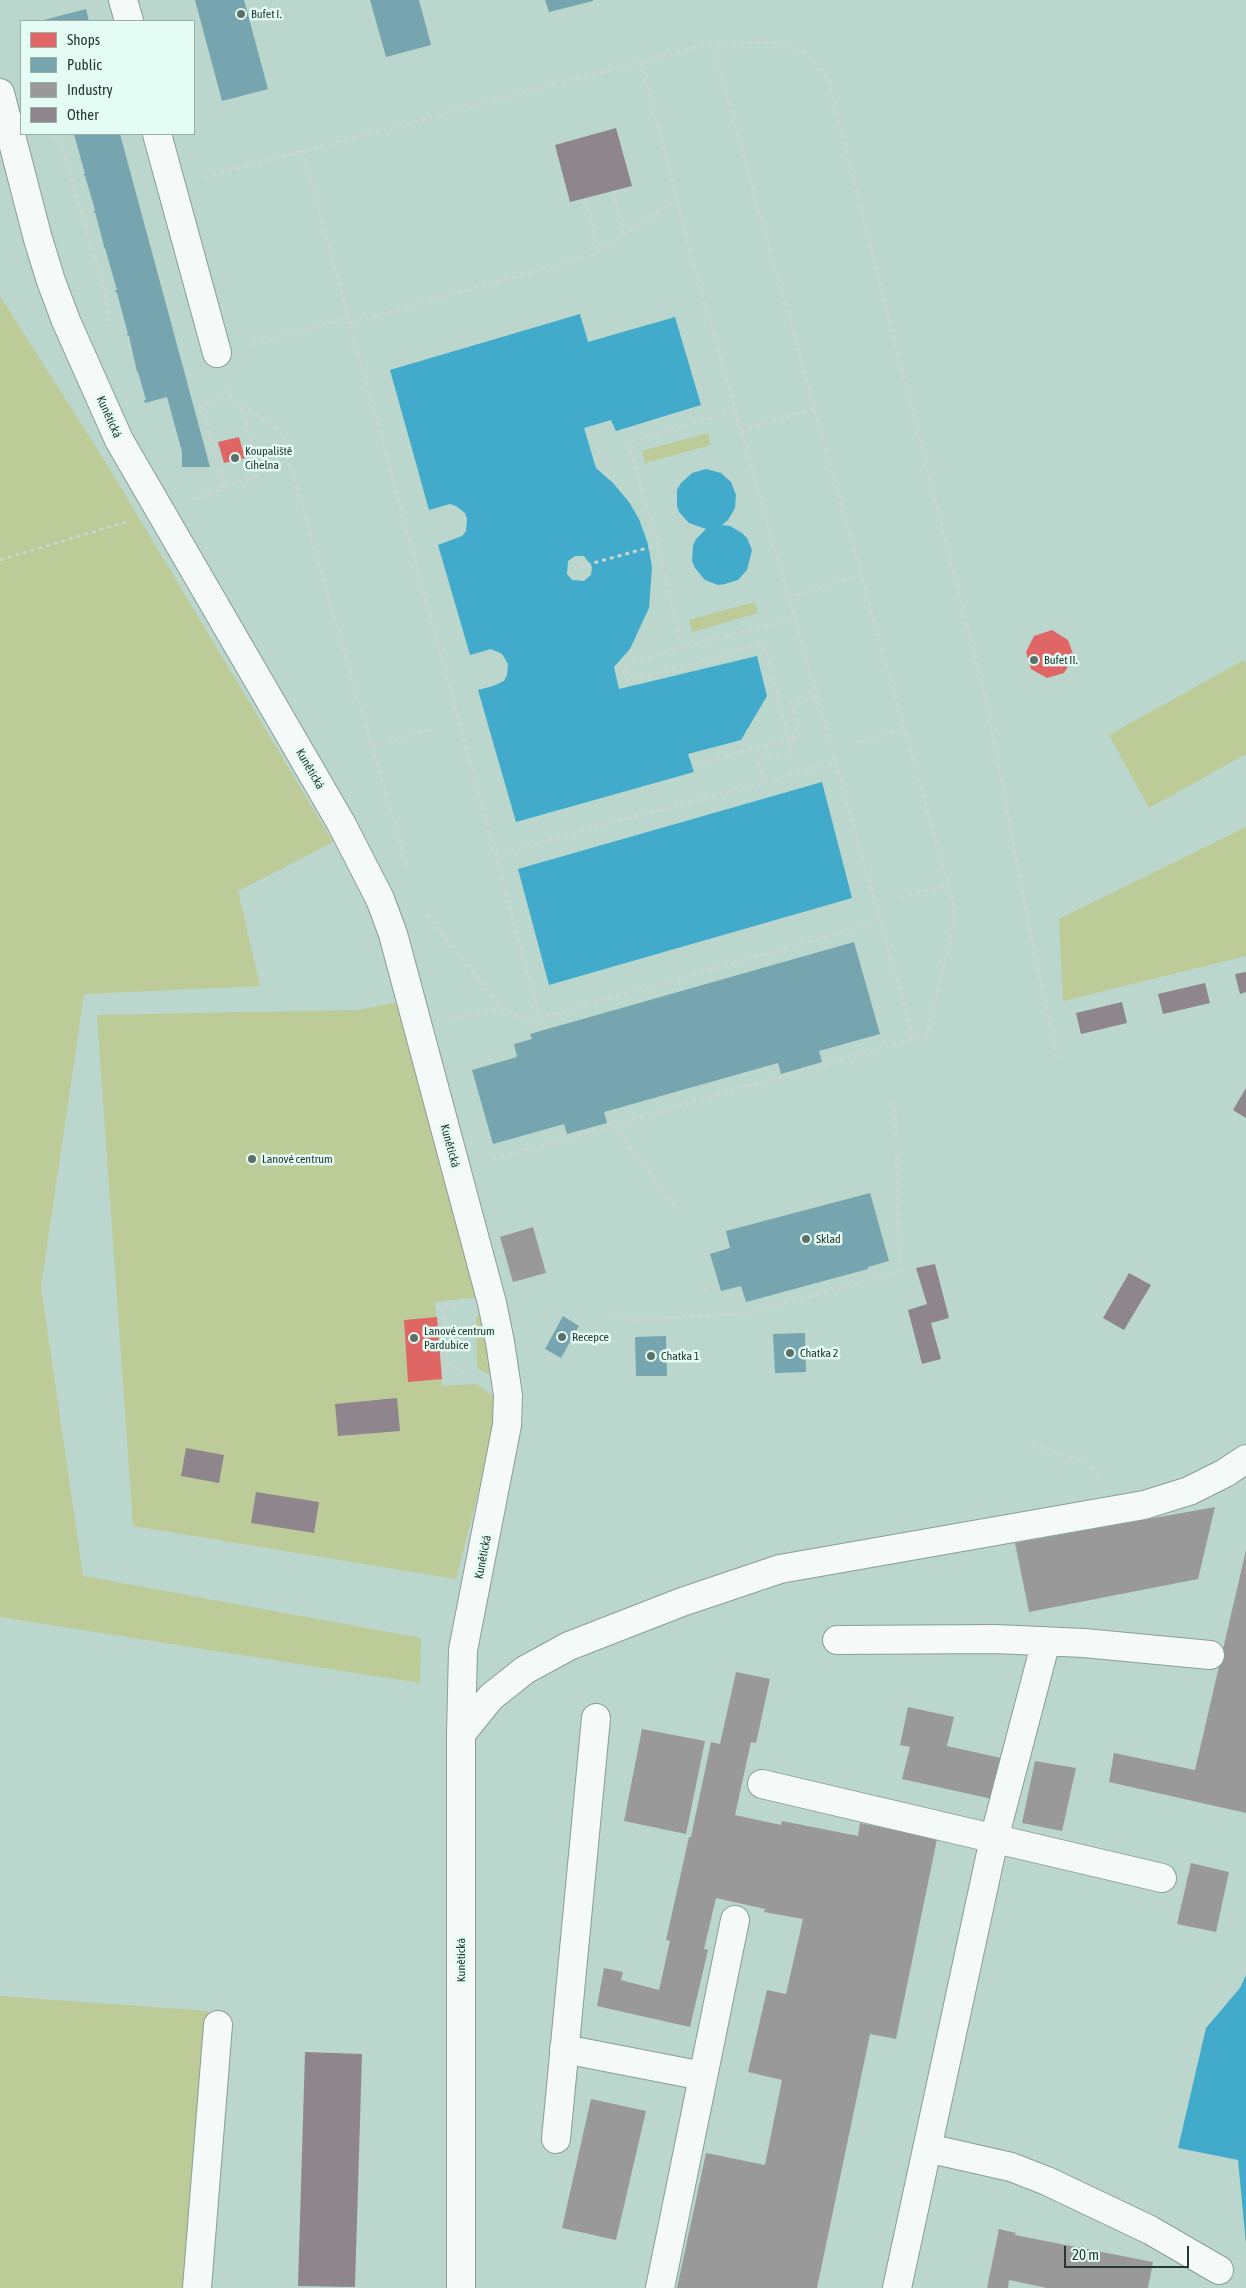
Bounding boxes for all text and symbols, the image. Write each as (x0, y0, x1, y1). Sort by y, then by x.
place label: Bufet I. (251, 7, 282, 21)
marker: Bufet I. (235, 8, 247, 20)
legend (20, 20, 195, 135)
text: Shops (67, 31, 100, 48)
text: Public (67, 56, 102, 73)
text: Industry (67, 81, 113, 98)
text: Other (67, 106, 99, 123)
street label: Kunětická (93, 394, 125, 440)
place label: Koupaliště Cihelna (245, 444, 292, 472)
marker: Koupaliště Cihelna (229, 452, 241, 464)
place label: Bufet II. (1044, 653, 1078, 667)
marker: Bufet II. (1028, 654, 1040, 666)
street label: Kunětická (293, 746, 327, 792)
street label: Kunětická (437, 1123, 463, 1169)
place label: Lanové centrum (262, 1152, 333, 1166)
marker: Lanové centrum (246, 1153, 258, 1165)
place label: Sklad (816, 1232, 841, 1246)
marker: Sklad (800, 1233, 812, 1245)
place label: Lanové centrum Pardubice (424, 1324, 495, 1352)
place label: Recepce (572, 1330, 609, 1344)
marker: Recepce (556, 1331, 568, 1343)
marker: Lanové centrum Pardubice (408, 1332, 420, 1344)
place label: Chatka 2 (800, 1346, 838, 1360)
marker: Chatka 2 (784, 1347, 796, 1359)
place label: Chatka 1 (661, 1349, 699, 1363)
marker: Chatka 1 (645, 1350, 657, 1362)
street label: Kunětická (472, 1534, 494, 1580)
street label: Kunětická (454, 1938, 468, 1982)
scale bar (1066, 2236, 1191, 2268)
text: 20 m (1072, 2246, 1099, 2263)

